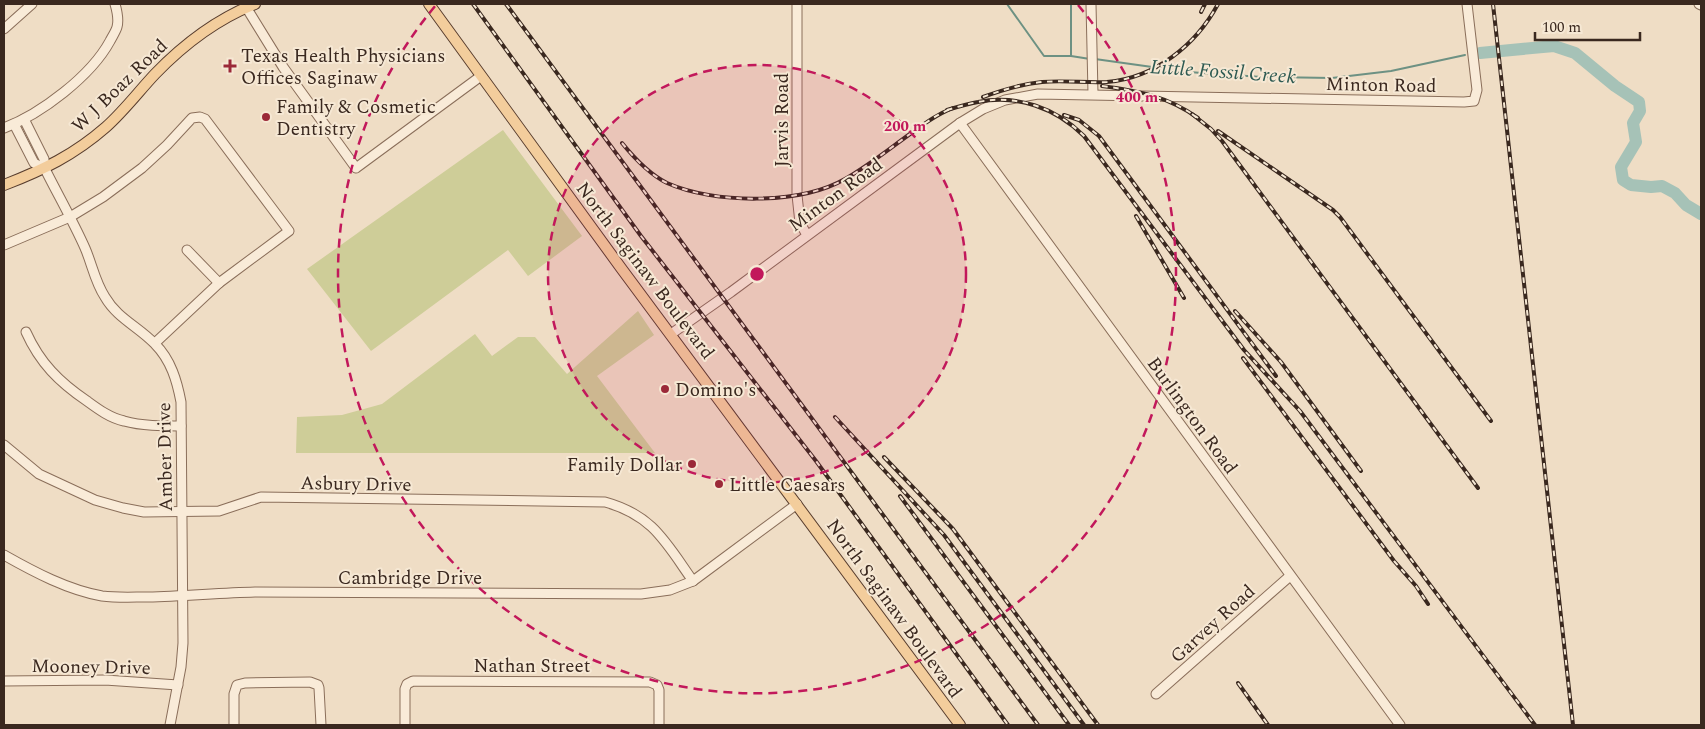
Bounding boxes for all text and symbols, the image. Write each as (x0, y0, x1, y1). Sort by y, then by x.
scale bar (1535, 10, 1640, 42)
text: 100 m (1542, 16, 1581, 39)
street label: W J Boaz Road (65, 32, 175, 140)
place label: Texas Health Physicians Offices Saginaw (241, 42, 445, 93)
water label: Little Fossil Creek (1149, 52, 1298, 92)
marker: Texas Health Physicians Offices Saginaw (223, 59, 237, 73)
street label: Minton Road (1325, 70, 1437, 101)
street label: Jarvis Road (768, 73, 797, 167)
text: 400 m (1116, 86, 1159, 109)
place label: Family & Cosmetic Dentistry (276, 93, 436, 144)
marker: Family & Cosmetic Dentistry (260, 111, 272, 123)
text: 200 m (884, 115, 927, 138)
street label: Minton Road (783, 151, 889, 240)
street label: North Saginaw Boulevard (568, 176, 721, 366)
centre of rings (748, 265, 766, 283)
street label: Burlington Road (1139, 351, 1244, 481)
place label: Domino's (675, 376, 756, 405)
marker: Domino's (659, 383, 671, 395)
street label: Amber Drive (150, 402, 181, 512)
place label: Family Dollar (567, 451, 682, 480)
marker: Family Dollar (686, 458, 698, 470)
street label: Asbury Drive (300, 469, 412, 500)
place label: Little Caesars (729, 471, 845, 500)
marker: Little Caesars (713, 478, 725, 490)
street label: North Saginaw Boulevard (819, 513, 969, 705)
street label: Cambridge Drive (338, 564, 482, 593)
street label: Garvey Road (1164, 578, 1262, 671)
street label: Mooney Drive (31, 652, 151, 683)
street label: Nathan Street (474, 652, 591, 681)

